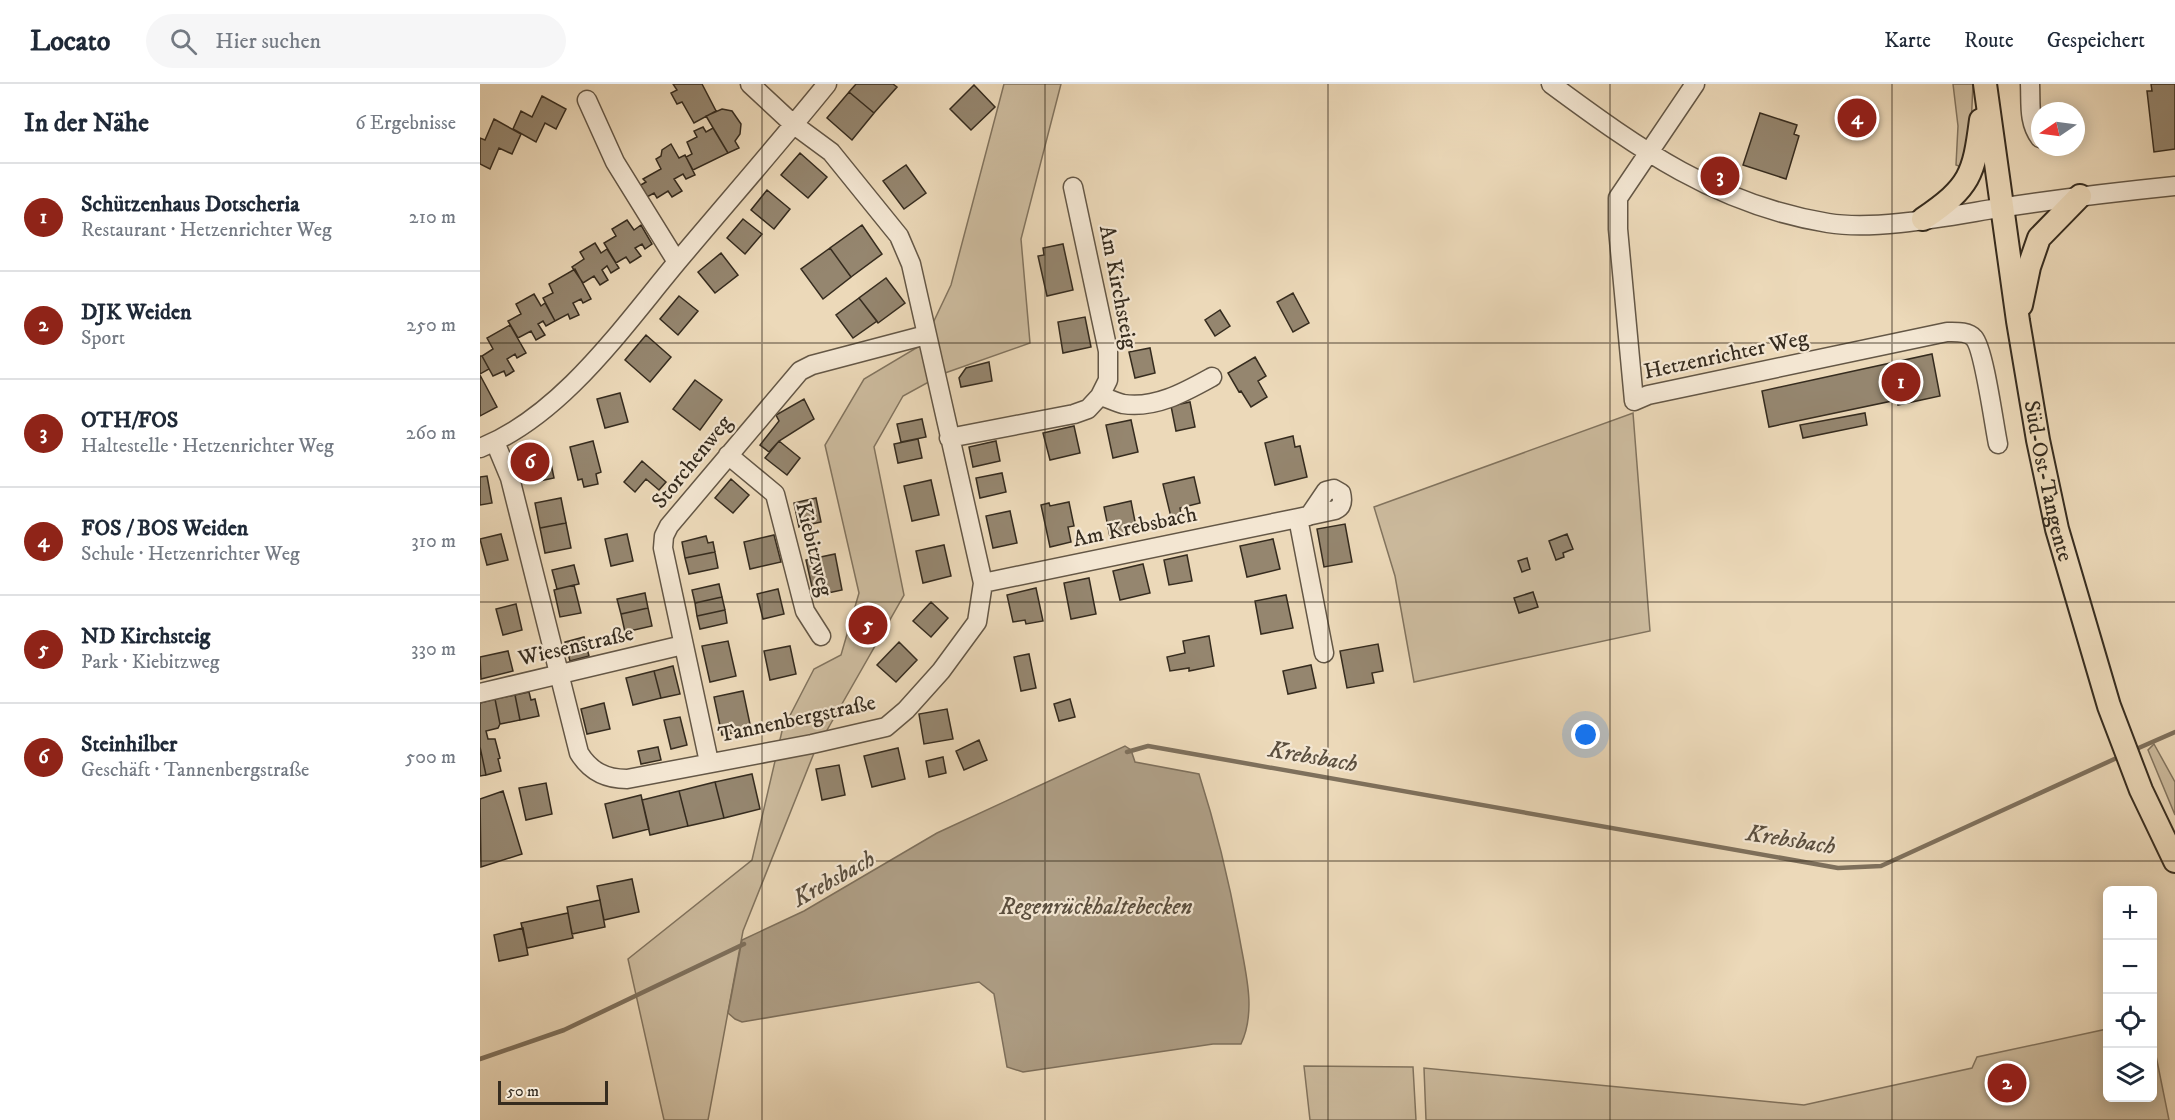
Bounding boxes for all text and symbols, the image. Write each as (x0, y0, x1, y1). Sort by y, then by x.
search box (146, 14, 566, 68)
text: Locato (30, 24, 110, 59)
icon: search (167, 25, 200, 58)
text: Hier suchen (215, 28, 321, 55)
text: Karte (1884, 28, 1931, 54)
text: Route (1964, 28, 2014, 54)
text: Gespeichert (2047, 28, 2145, 54)
pin: 4 (1838, 96, 1876, 141)
north arrow (2031, 102, 2085, 156)
text: In der Nähe (24, 107, 149, 140)
text: 6 Ergebnisse (355, 111, 456, 136)
pin: 3 (1700, 154, 1740, 199)
text: Schützenhaus Dotscheria (81, 191, 300, 218)
text: 1 (40, 205, 47, 230)
text: 210 m (409, 205, 456, 230)
text: Restaurant · Hetzenrichter Weg (81, 218, 332, 243)
street label: Am Kirchsteig (1093, 223, 1143, 351)
text: DJK Weiden (81, 299, 192, 326)
text: 2 (39, 313, 48, 338)
text: 250 m (406, 313, 456, 338)
street label: Hetzenrichter Weg (1641, 324, 1811, 386)
text: Sport (81, 326, 125, 351)
pin: 1 (1882, 360, 1920, 404)
street label: Süd-Ost-Tangente (2018, 398, 2079, 564)
text: OTH/FOS (81, 407, 178, 434)
street label: Storchenweg (646, 410, 738, 514)
text: 3 (40, 421, 47, 446)
text: 260 m (406, 421, 456, 446)
text: Haltestelle · Hetzenrichter Weg (81, 434, 334, 459)
pin: 6 (511, 440, 550, 484)
street label: Kiebitzweg (789, 499, 839, 599)
street label: Am Krebsbach (1070, 501, 1200, 553)
text: FOS / BOS Weiden (81, 515, 248, 542)
text: 4 (38, 529, 49, 554)
text: 310 m (411, 529, 456, 554)
text: Schule · Hetzenrichter Weg (81, 542, 300, 567)
pin: 5 (848, 602, 888, 648)
street label: Wiesenstraße (515, 620, 636, 673)
text: ND Kirchsteig (81, 623, 210, 650)
text: 5 (39, 637, 48, 662)
text: 330 m (411, 637, 456, 662)
text: Park · Kiebitzweg (81, 650, 220, 675)
street label: Tannenbergstraße (716, 689, 878, 749)
your location (1571, 720, 1600, 749)
text: Steinhilber (81, 731, 177, 758)
water label: Krebsbach (1265, 734, 1360, 780)
text: 6 (38, 745, 49, 770)
text: 500 m (405, 745, 456, 770)
text: Geschäft · Tannenbergstraße (81, 758, 309, 783)
water label: Krebsbach (1743, 818, 1838, 862)
water label: Krebsbach (786, 844, 881, 914)
map controls (2103, 886, 2157, 1102)
button: + (2103, 886, 2157, 940)
water label: Regenrückhaltebecken (998, 892, 1193, 922)
button: − (2103, 940, 2157, 994)
button: locate (2103, 994, 2157, 1048)
button: layers (2103, 1048, 2157, 1102)
pin: 2 (1988, 1060, 2026, 1106)
scale bar (498, 1078, 608, 1106)
text: 50 m (507, 1081, 539, 1101)

